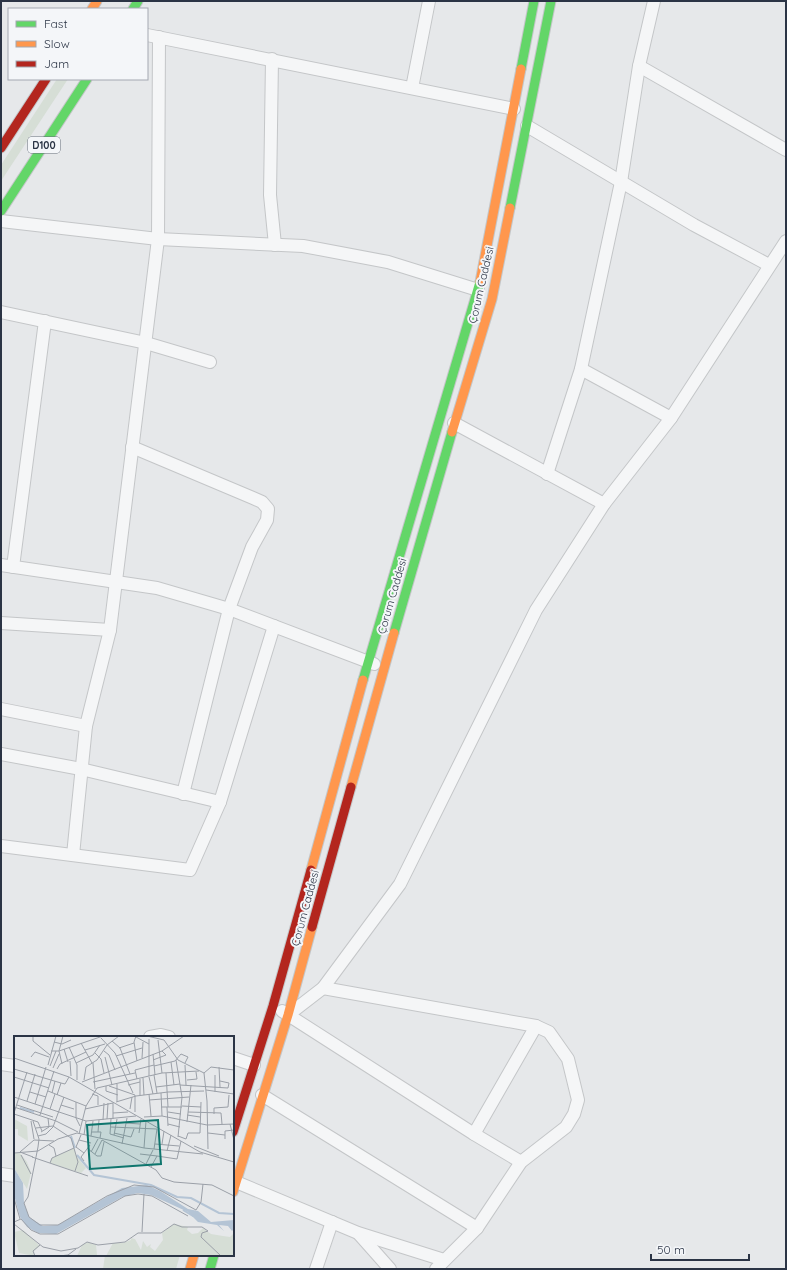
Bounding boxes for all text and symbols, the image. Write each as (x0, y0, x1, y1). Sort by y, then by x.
legend (8, 8, 148, 80)
text: Fast (44, 16, 68, 31)
text: Slow (44, 36, 70, 51)
text: Jam (44, 56, 69, 71)
road number: D100 (28, 137, 60, 153)
street label: Çorum Caddesi (465, 245, 497, 325)
street label: Çorum Caddesi (374, 556, 410, 636)
street label: Çorum Caddesi (288, 868, 322, 948)
inset map (14, 1036, 234, 1256)
scale bar (651, 1236, 749, 1262)
text: 50 m (657, 1242, 685, 1257)

